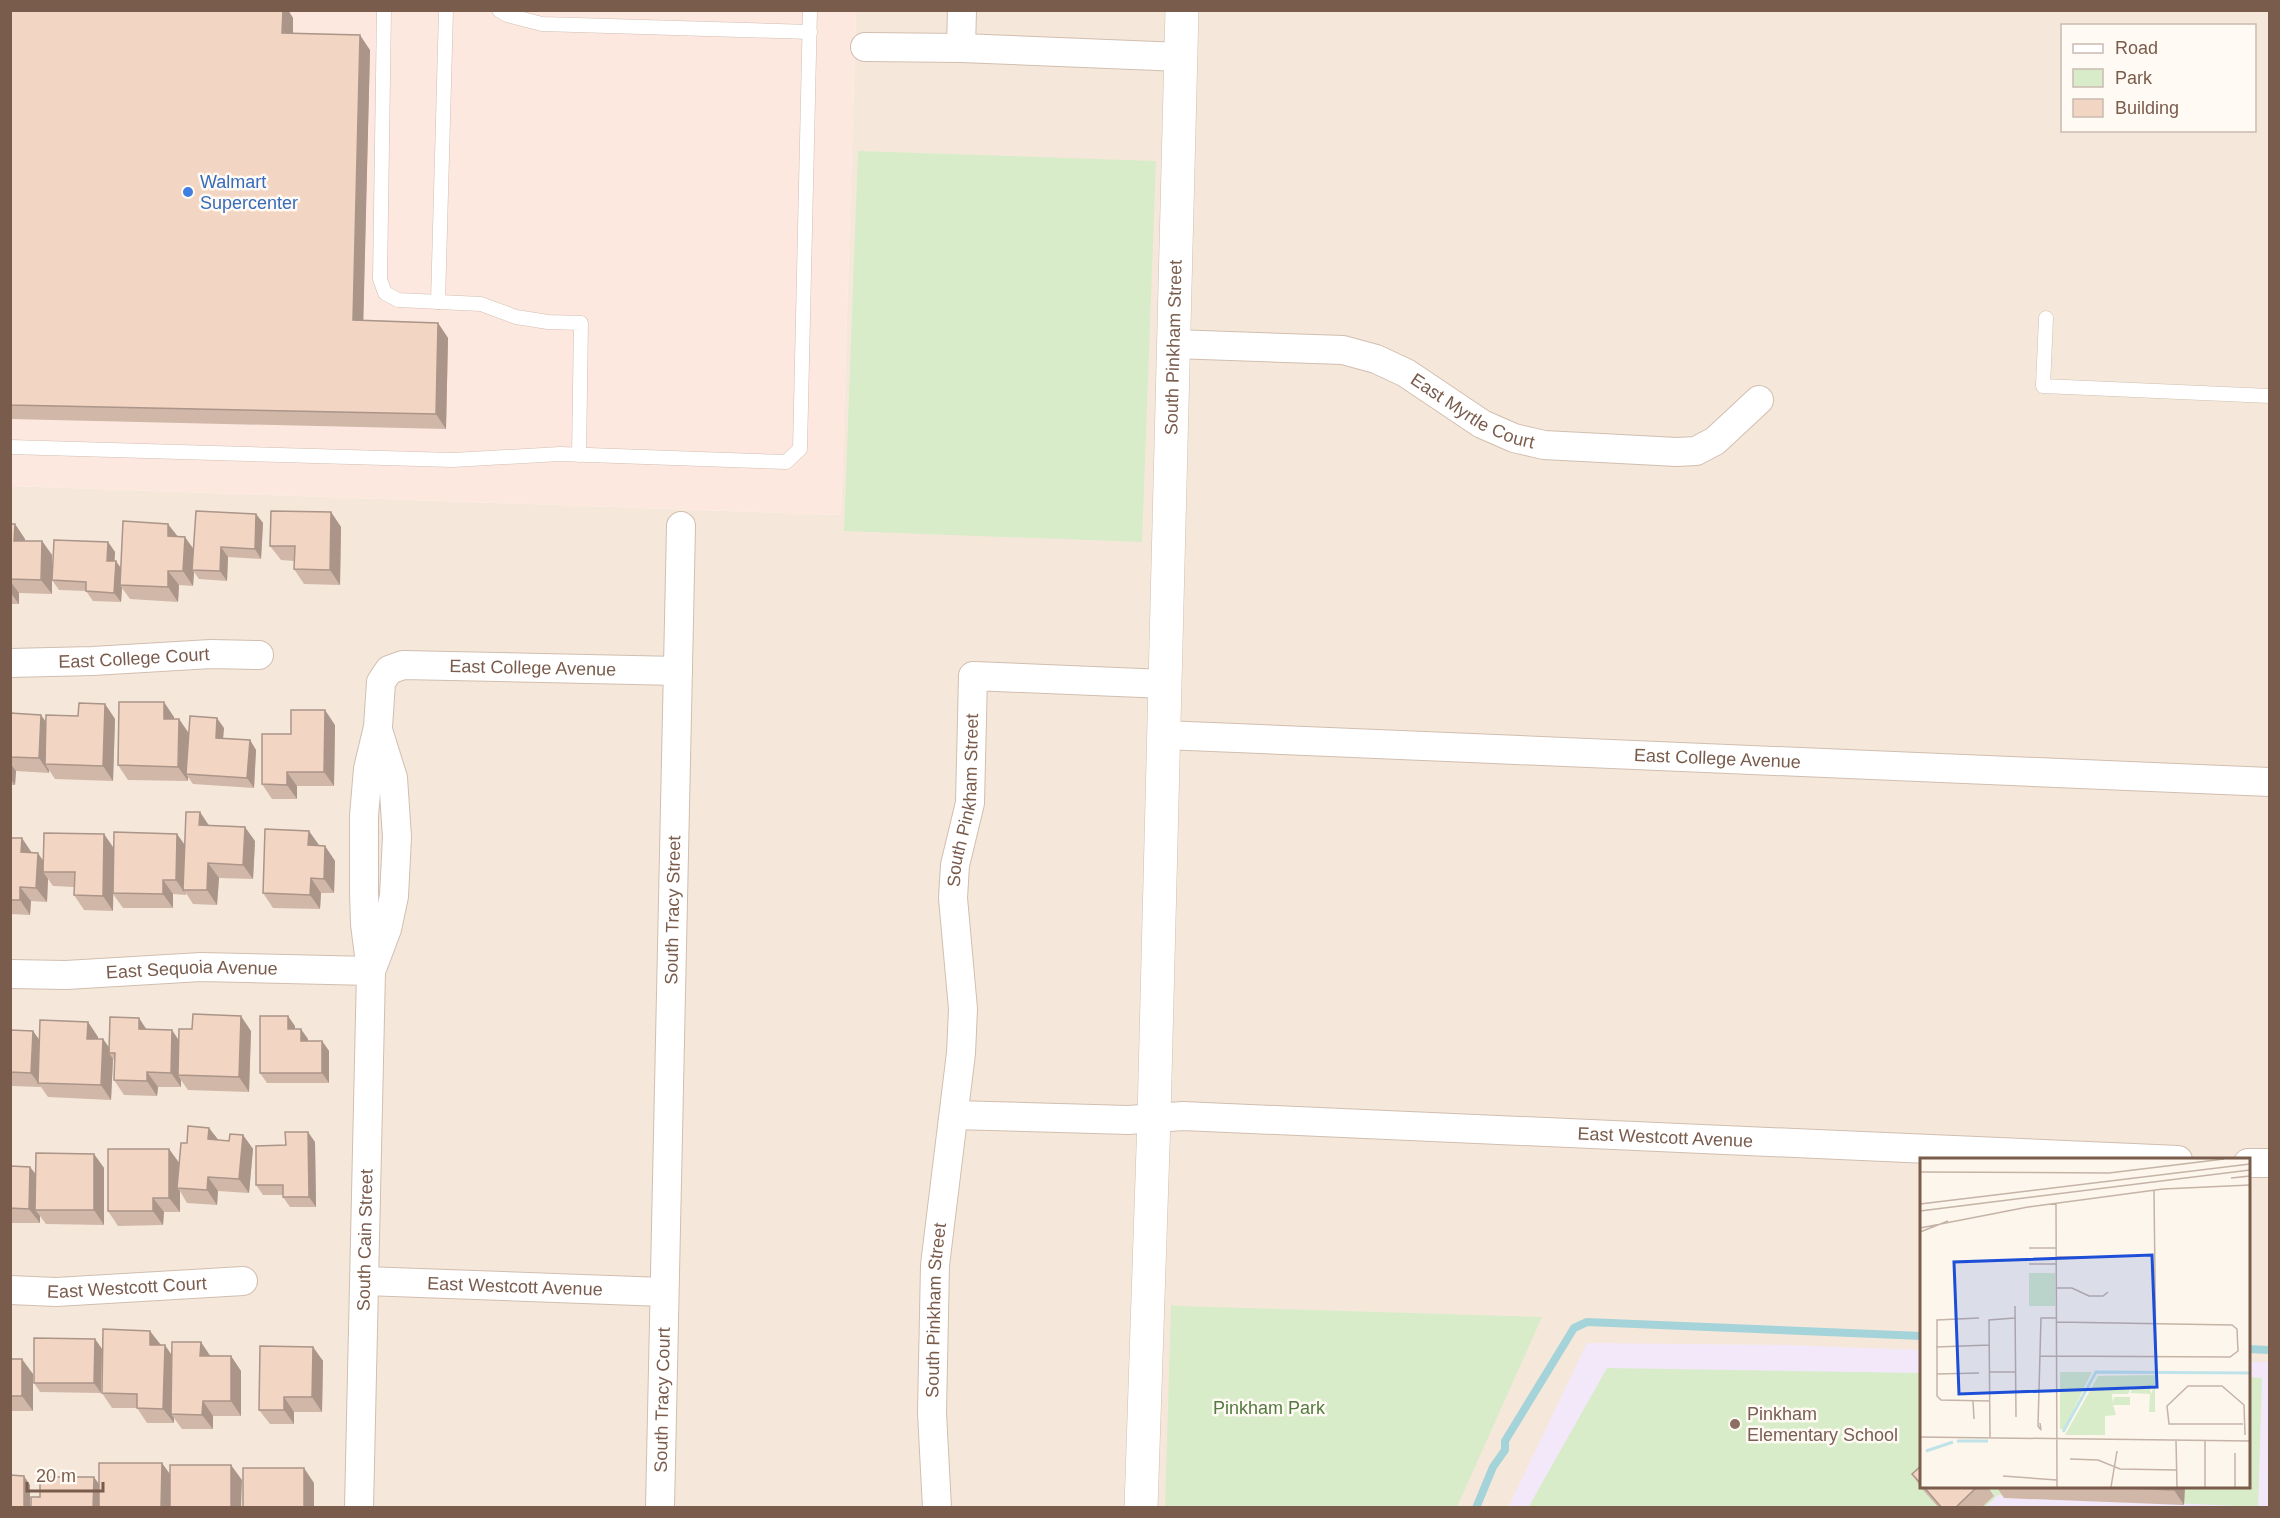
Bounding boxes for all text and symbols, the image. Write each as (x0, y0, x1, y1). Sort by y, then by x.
legend (2061, 24, 2256, 132)
text: Road (2115, 38, 2158, 58)
text: Park (2115, 68, 2153, 88)
text: Building (2115, 98, 2179, 118)
place label: Walmart Supercenter (200, 172, 298, 213)
marker: Walmart Supercenter (181, 185, 195, 199)
street label: South Pinkham Street (1161, 260, 1186, 435)
street label: East Myrtle Court (1407, 369, 1536, 452)
street label: East College Court (58, 644, 210, 672)
street label: East College Avenue (449, 656, 616, 680)
street label: South Pinkham Street (944, 713, 982, 887)
street label: East College Avenue (1634, 745, 1801, 772)
street label: South Tracy Street (661, 835, 684, 985)
street label: East Sequoia Avenue (105, 957, 278, 983)
street label: East Westcott Avenue (1577, 1123, 1753, 1151)
inset map (1920, 1158, 2250, 1488)
street label: South Cain Street (353, 1169, 377, 1311)
street label: South Pinkham Street (922, 1222, 950, 1398)
street label: East Westcott Court (47, 1273, 207, 1302)
street label: East Westcott Avenue (427, 1273, 603, 1300)
street label: South Tracy Court (651, 1327, 674, 1473)
park label: Pinkham Park (1213, 1398, 1326, 1418)
place label: Pinkham Elementary School (1747, 1404, 1898, 1445)
marker: Pinkham Elementary School (1728, 1417, 1742, 1431)
scale bar (27, 1455, 104, 1493)
text: 20 m (36, 1466, 76, 1486)

